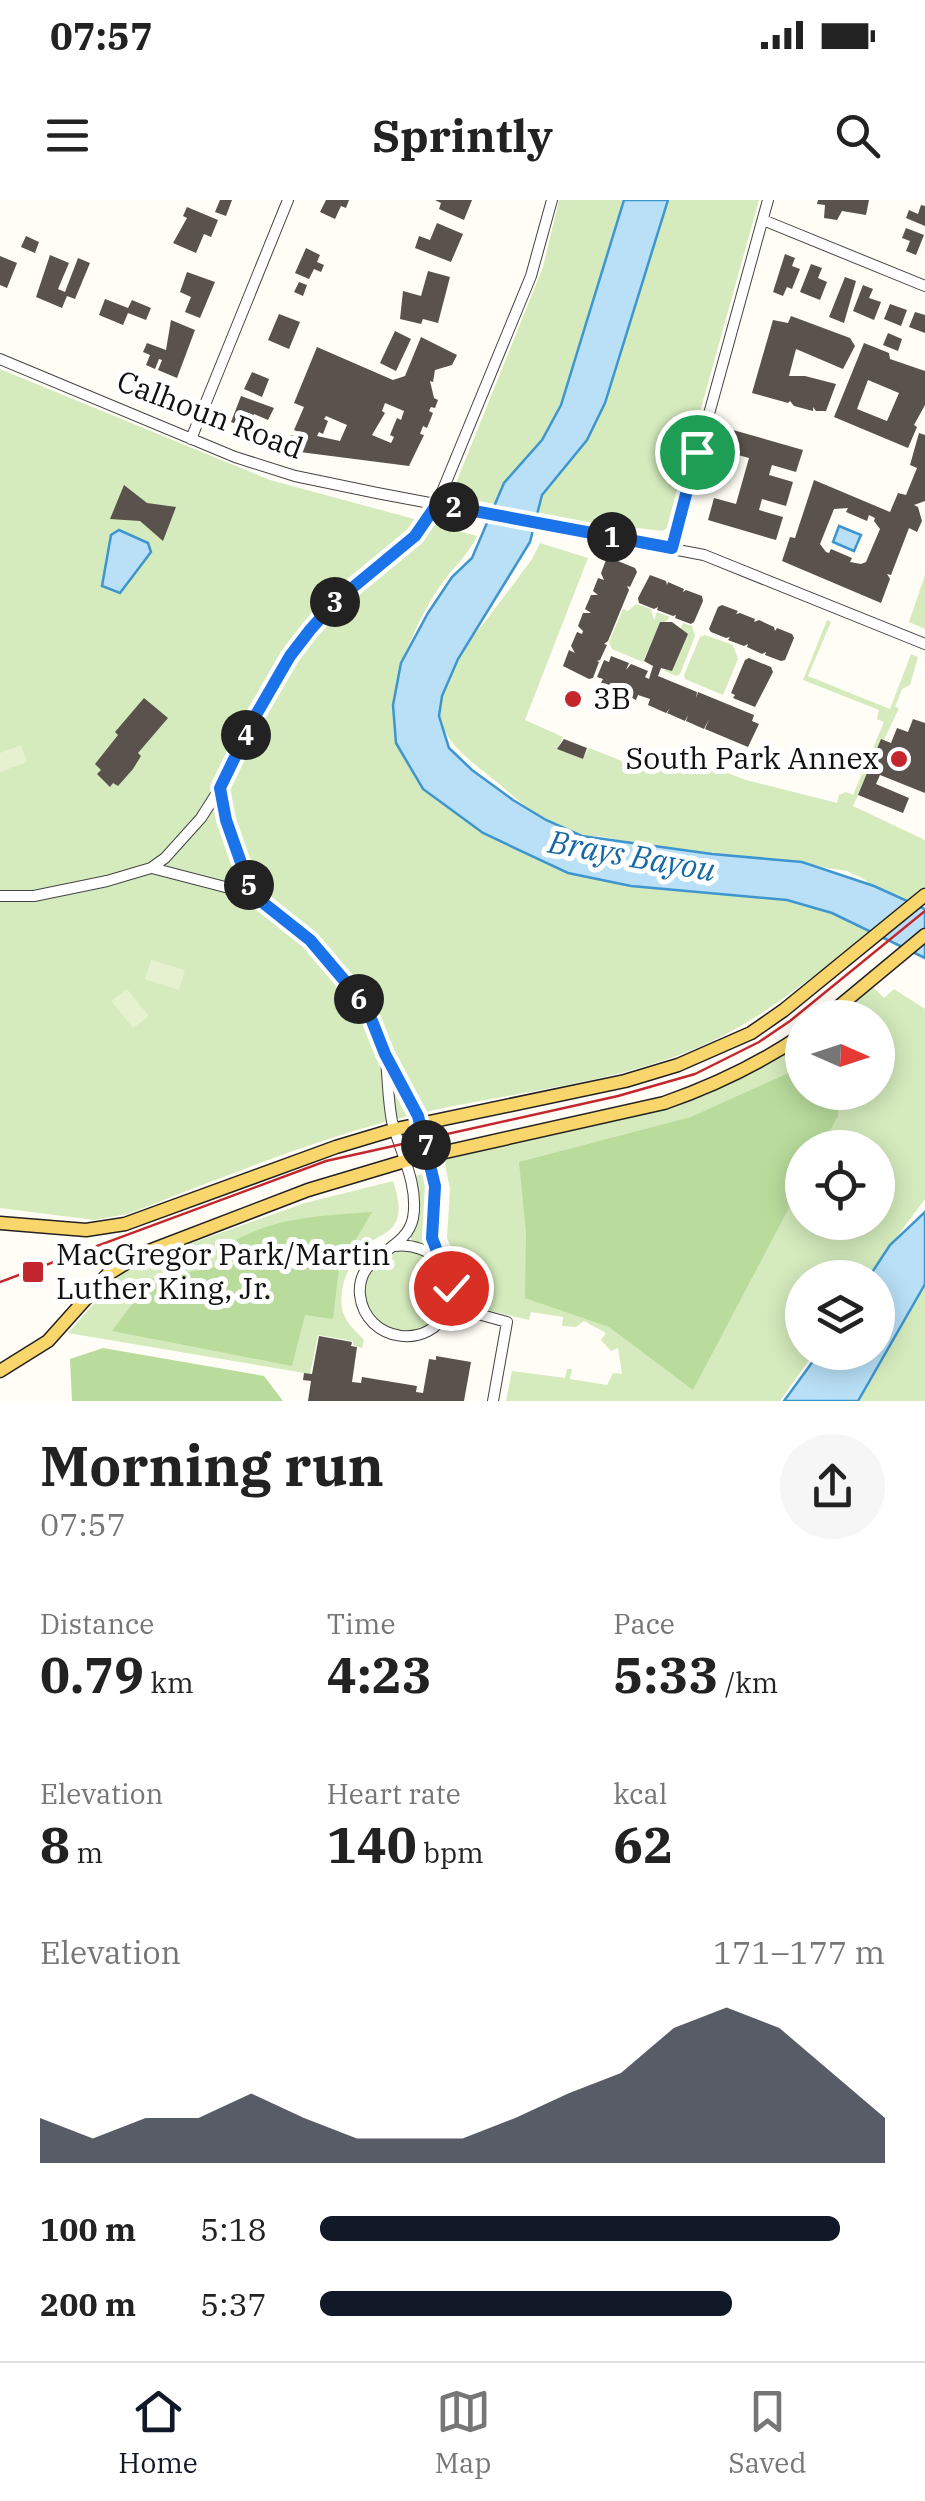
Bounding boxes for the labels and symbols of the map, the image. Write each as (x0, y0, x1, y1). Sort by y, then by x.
street label: Calhoun Road (112, 360, 309, 467)
pin (655, 410, 740, 495)
pin: 2 (429, 482, 479, 532)
pin: 1 (587, 512, 637, 562)
pin: 3 (310, 577, 360, 627)
place label: 3B (593, 678, 631, 717)
marker: 3B (562, 688, 584, 710)
pin: 4 (221, 710, 271, 760)
place label: South Park Annex (626, 738, 879, 777)
marker: South Park Annex (888, 748, 910, 770)
water label: Brays Bayou (544, 820, 719, 890)
pin: 5 (224, 860, 274, 910)
pin: 6 (334, 974, 384, 1024)
north arrow (785, 1000, 895, 1110)
pin: 7 (401, 1120, 451, 1170)
place label: MacGregor Park/Martin Luther King, Jr. (56, 1234, 390, 1307)
pin (409, 1246, 494, 1331)
marker: MacGregor Park/Martin Luther King, Jr. (20, 1259, 46, 1285)

